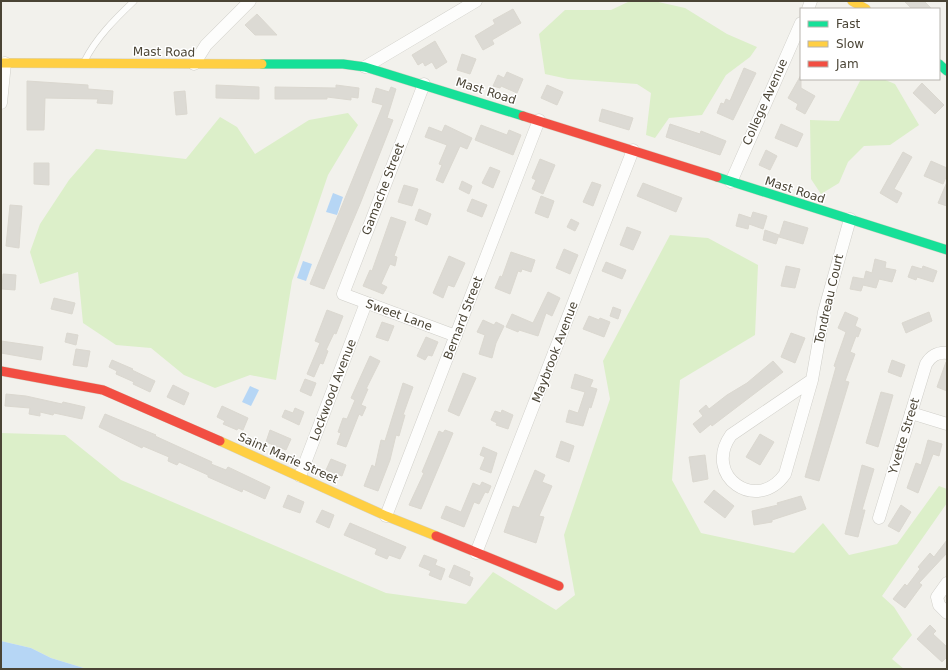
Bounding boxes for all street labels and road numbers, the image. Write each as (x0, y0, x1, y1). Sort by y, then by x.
street label: Mast Road (133, 44, 195, 60)
street label: College Avenue (740, 57, 790, 147)
street label: Mast Road (454, 75, 518, 107)
street label: Gamache Street (359, 141, 407, 237)
street label: Mast Road (763, 174, 827, 206)
street label: Tondreau Court (812, 252, 846, 346)
street label: Bernard Street (441, 274, 485, 362)
street label: Sweet Lane (364, 296, 434, 334)
street label: Maybrook Avenue (529, 299, 581, 405)
street label: Lockwood Avenue (307, 337, 359, 443)
street label: Yvette Street (885, 396, 922, 477)
street label: Saint Marie Street (236, 430, 340, 486)

